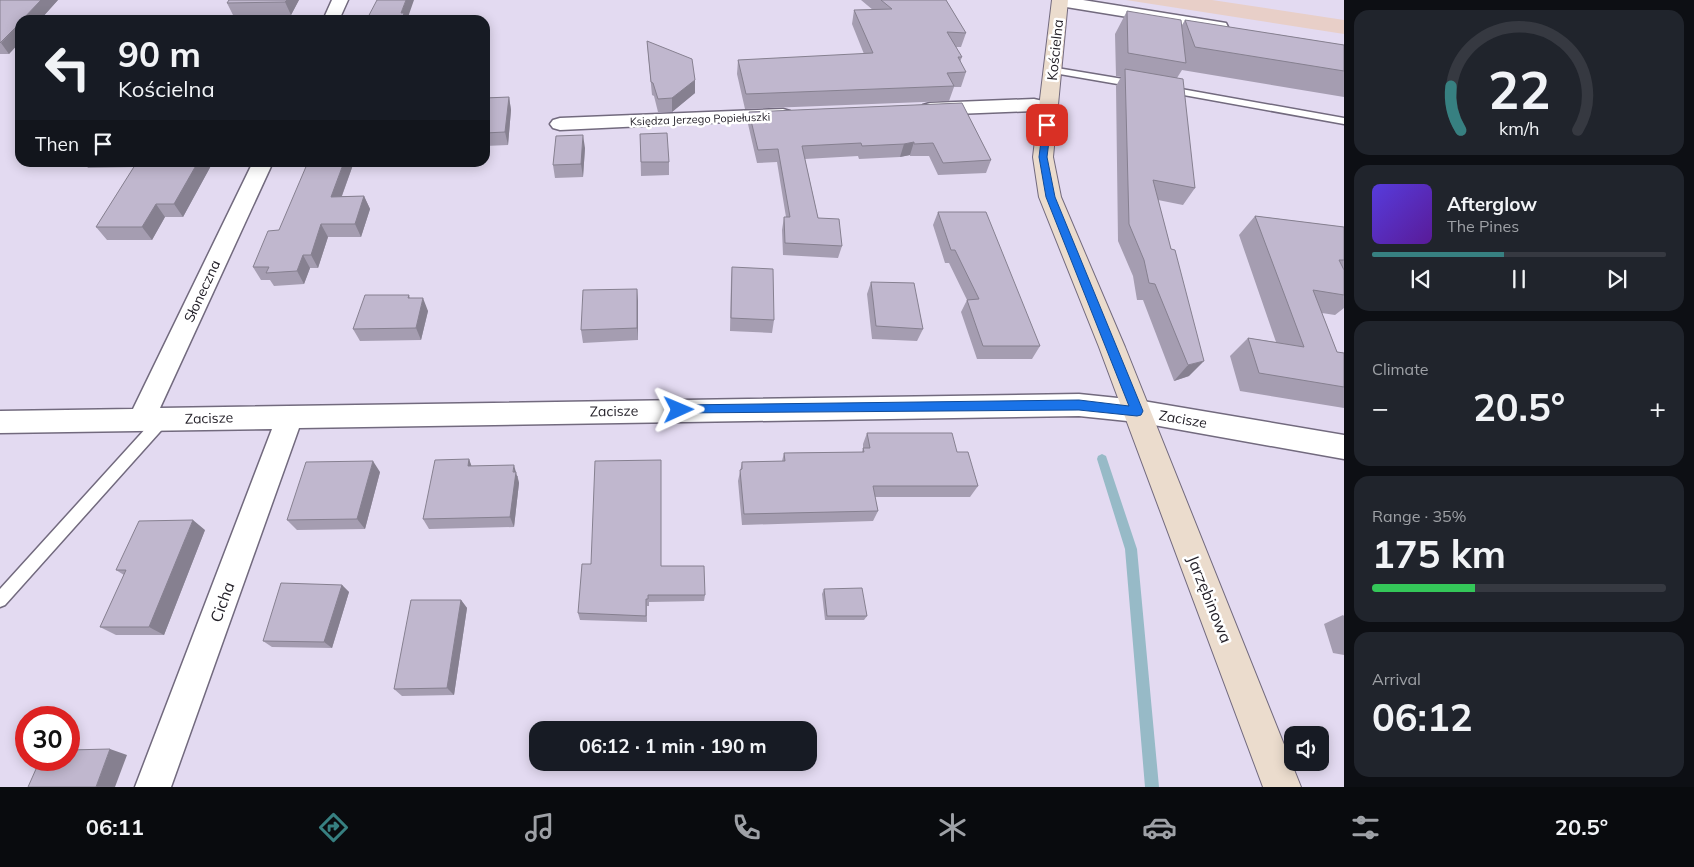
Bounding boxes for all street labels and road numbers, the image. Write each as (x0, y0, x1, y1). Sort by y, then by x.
street label: Kościelna (1043, 18, 1067, 82)
street label: Księdza Jerzego Popiełuszki (630, 110, 770, 128)
street label: Słoneczna (180, 257, 224, 325)
street label: Zacisze (590, 402, 638, 420)
street label: Zacisze (1158, 406, 1208, 432)
street label: Zacisze (184, 408, 234, 428)
street label: Jarzębinowa (1183, 552, 1237, 646)
street label: Cicha (205, 579, 239, 625)

